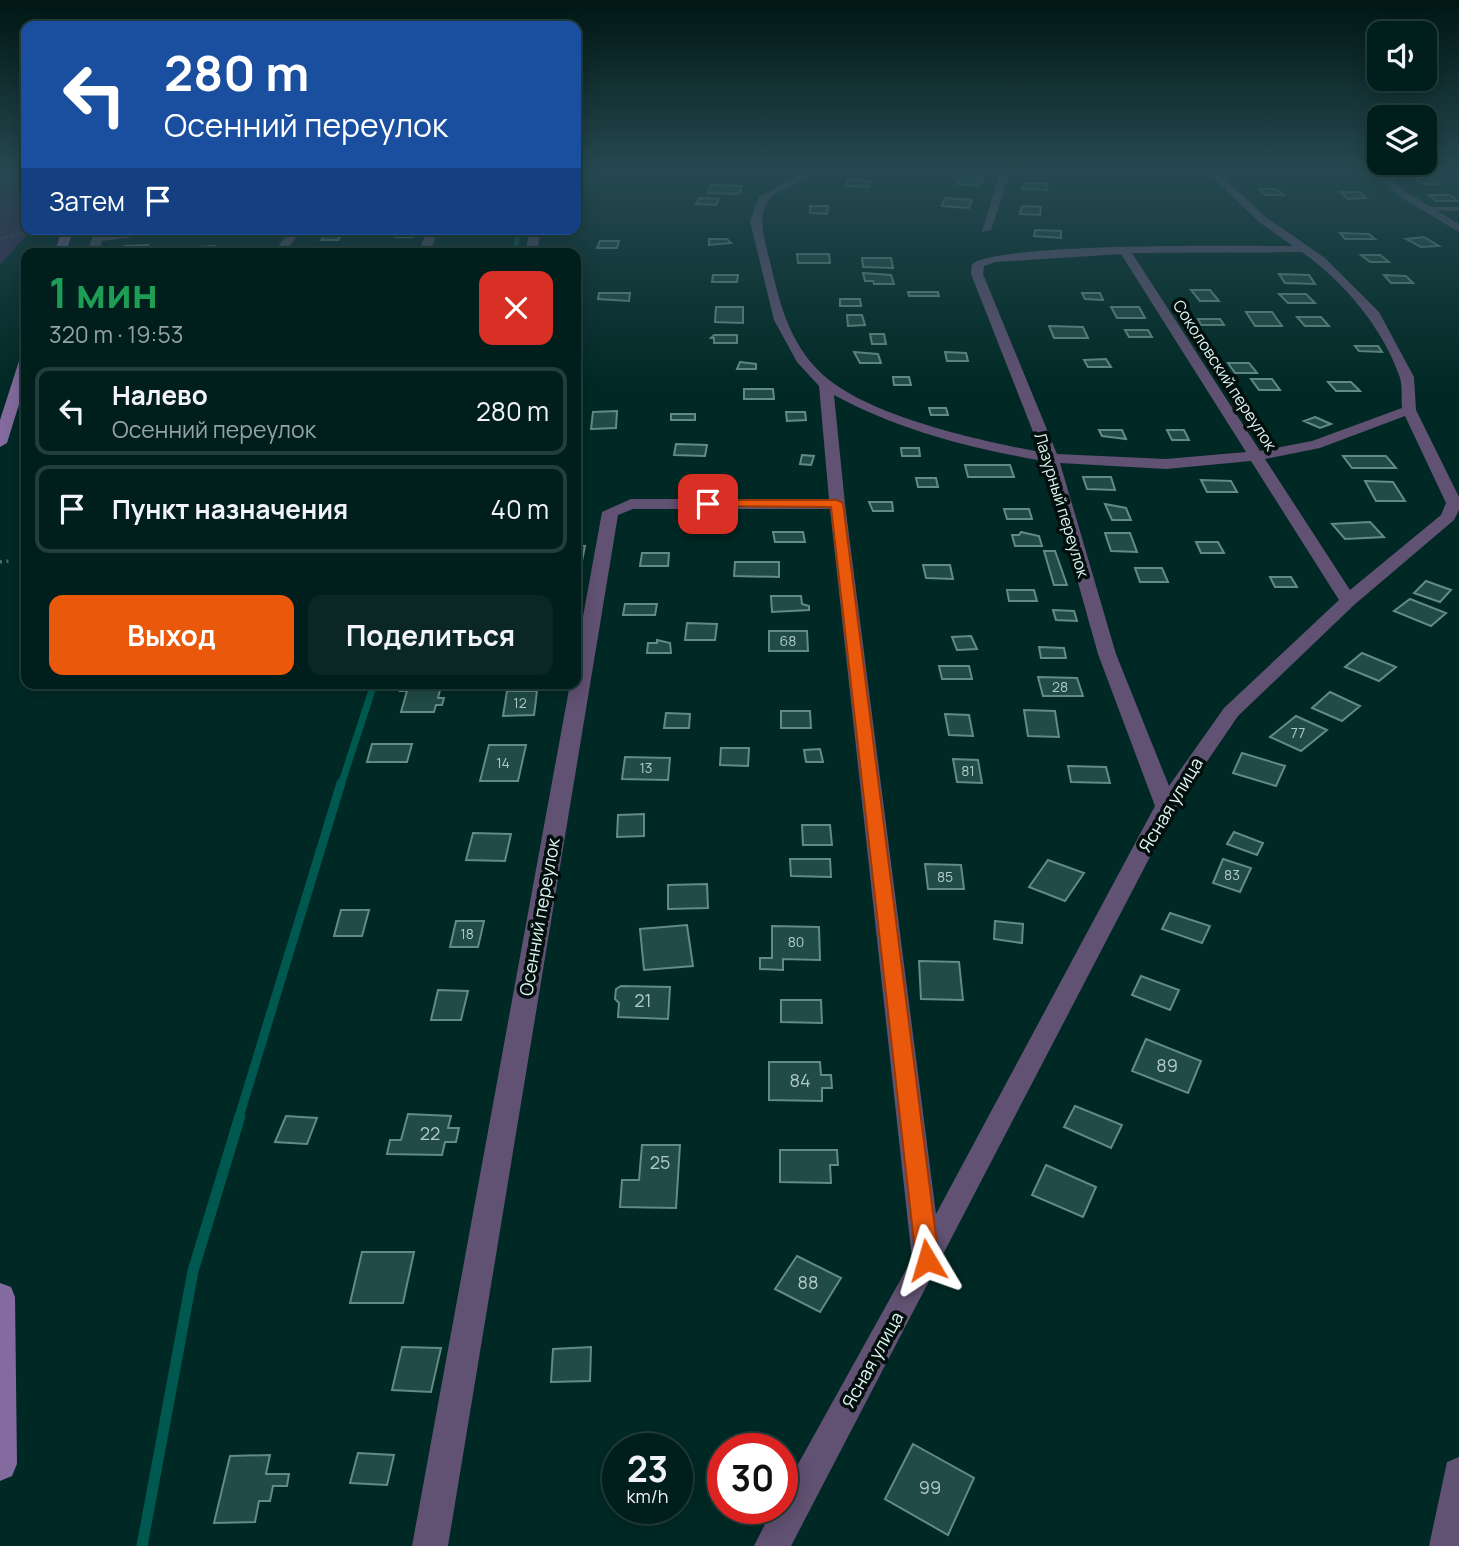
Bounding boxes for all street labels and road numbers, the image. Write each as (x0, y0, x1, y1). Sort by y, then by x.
street label: Соколовский переулок (1168, 295, 1283, 455)
street label: Лазурный переулок (1029, 430, 1095, 581)
street label: Ясная улица (1132, 753, 1208, 856)
street label: Осенний переулок (513, 835, 565, 998)
street label: Ясная улица (836, 1307, 908, 1412)

